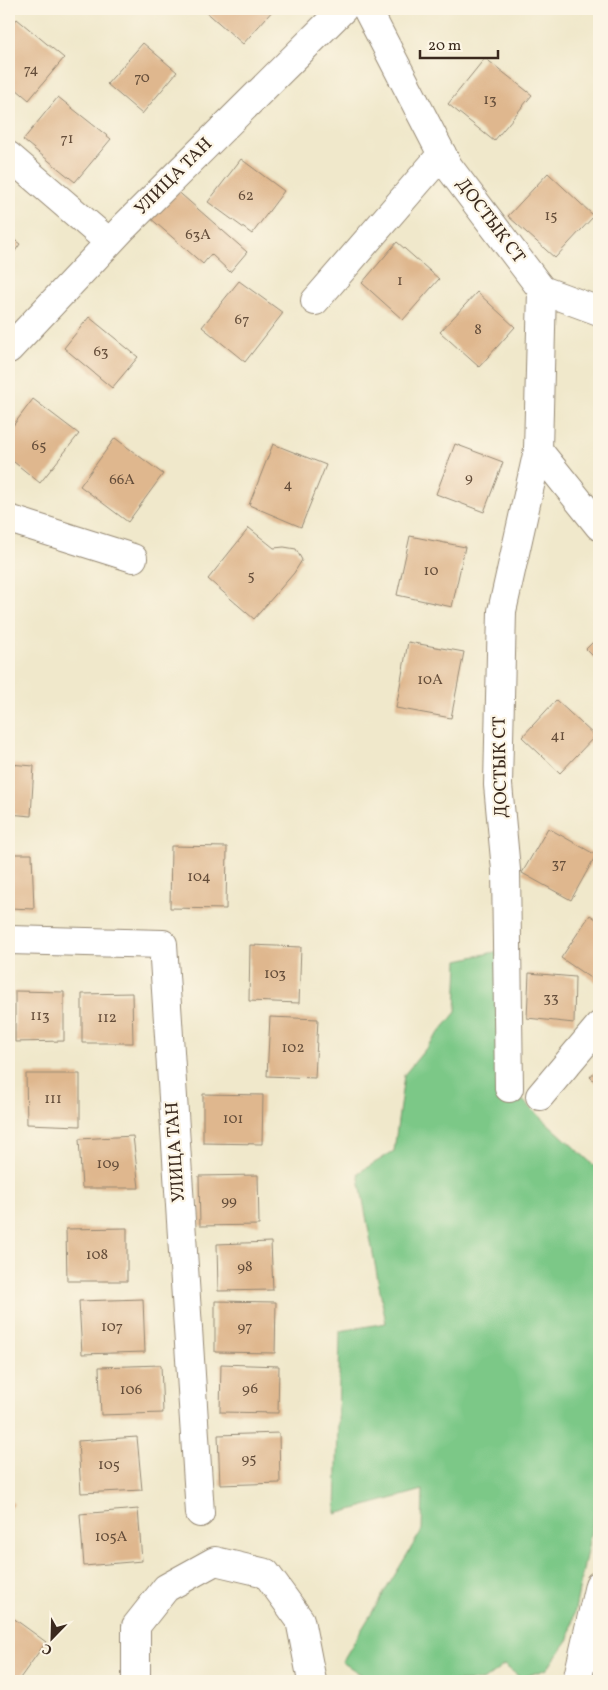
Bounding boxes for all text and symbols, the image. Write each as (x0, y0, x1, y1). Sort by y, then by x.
scale bar (420, 28, 498, 60)
text: 20 m (428, 36, 461, 57)
house number: 74 (24, 60, 38, 81)
house number: 70 (134, 68, 150, 89)
house number: 13 (483, 90, 497, 111)
house number: 71 (60, 129, 74, 150)
street label: УЛИЦА ТАН (130, 133, 218, 221)
street label: ДОСТЫК СТ (449, 173, 531, 269)
house number: 62 (238, 186, 254, 207)
house number: 15 (544, 206, 558, 227)
house number: 63А (185, 225, 211, 246)
house number: 1 (397, 271, 403, 292)
house number: 67 (235, 310, 249, 331)
house number: 8 (474, 320, 482, 341)
house number: 63 (93, 342, 109, 363)
house number: 65 (32, 436, 46, 457)
house number: 9 (465, 468, 473, 489)
house number: 66А (109, 470, 135, 491)
house number: 4 (284, 475, 293, 496)
house number: 10 (424, 561, 438, 582)
house number: 5 (247, 566, 255, 587)
house number: 10А (417, 670, 443, 691)
street label: ДОСТЫК СТ (488, 716, 514, 818)
house number: 41 (551, 726, 565, 747)
house number: 37 (552, 854, 566, 875)
house number: 104 (187, 867, 211, 888)
house number: 103 (264, 964, 286, 985)
house number: 33 (543, 988, 559, 1009)
house number: 113 (30, 1006, 50, 1027)
house number: 112 (97, 1008, 117, 1029)
house number: 102 (282, 1038, 304, 1059)
house number: 111 (44, 1089, 62, 1110)
street label: УЛИЦА ТАН (160, 1101, 192, 1203)
house number: 101 (223, 1109, 243, 1130)
house number: 109 (97, 1154, 120, 1175)
house number: 99 (221, 1191, 237, 1212)
house number: 108 (86, 1245, 108, 1266)
house number: 98 (237, 1257, 253, 1278)
house number: 107 (101, 1317, 123, 1338)
house number: 97 (237, 1317, 253, 1338)
house number: 96 (242, 1379, 258, 1400)
house number: 106 (120, 1380, 142, 1401)
house number: 95 (242, 1449, 256, 1470)
house number: 105 (98, 1455, 120, 1476)
house number: 105А (95, 1527, 128, 1548)
north arrow (28, 1612, 78, 1662)
text: С (40, 1638, 55, 1659)

